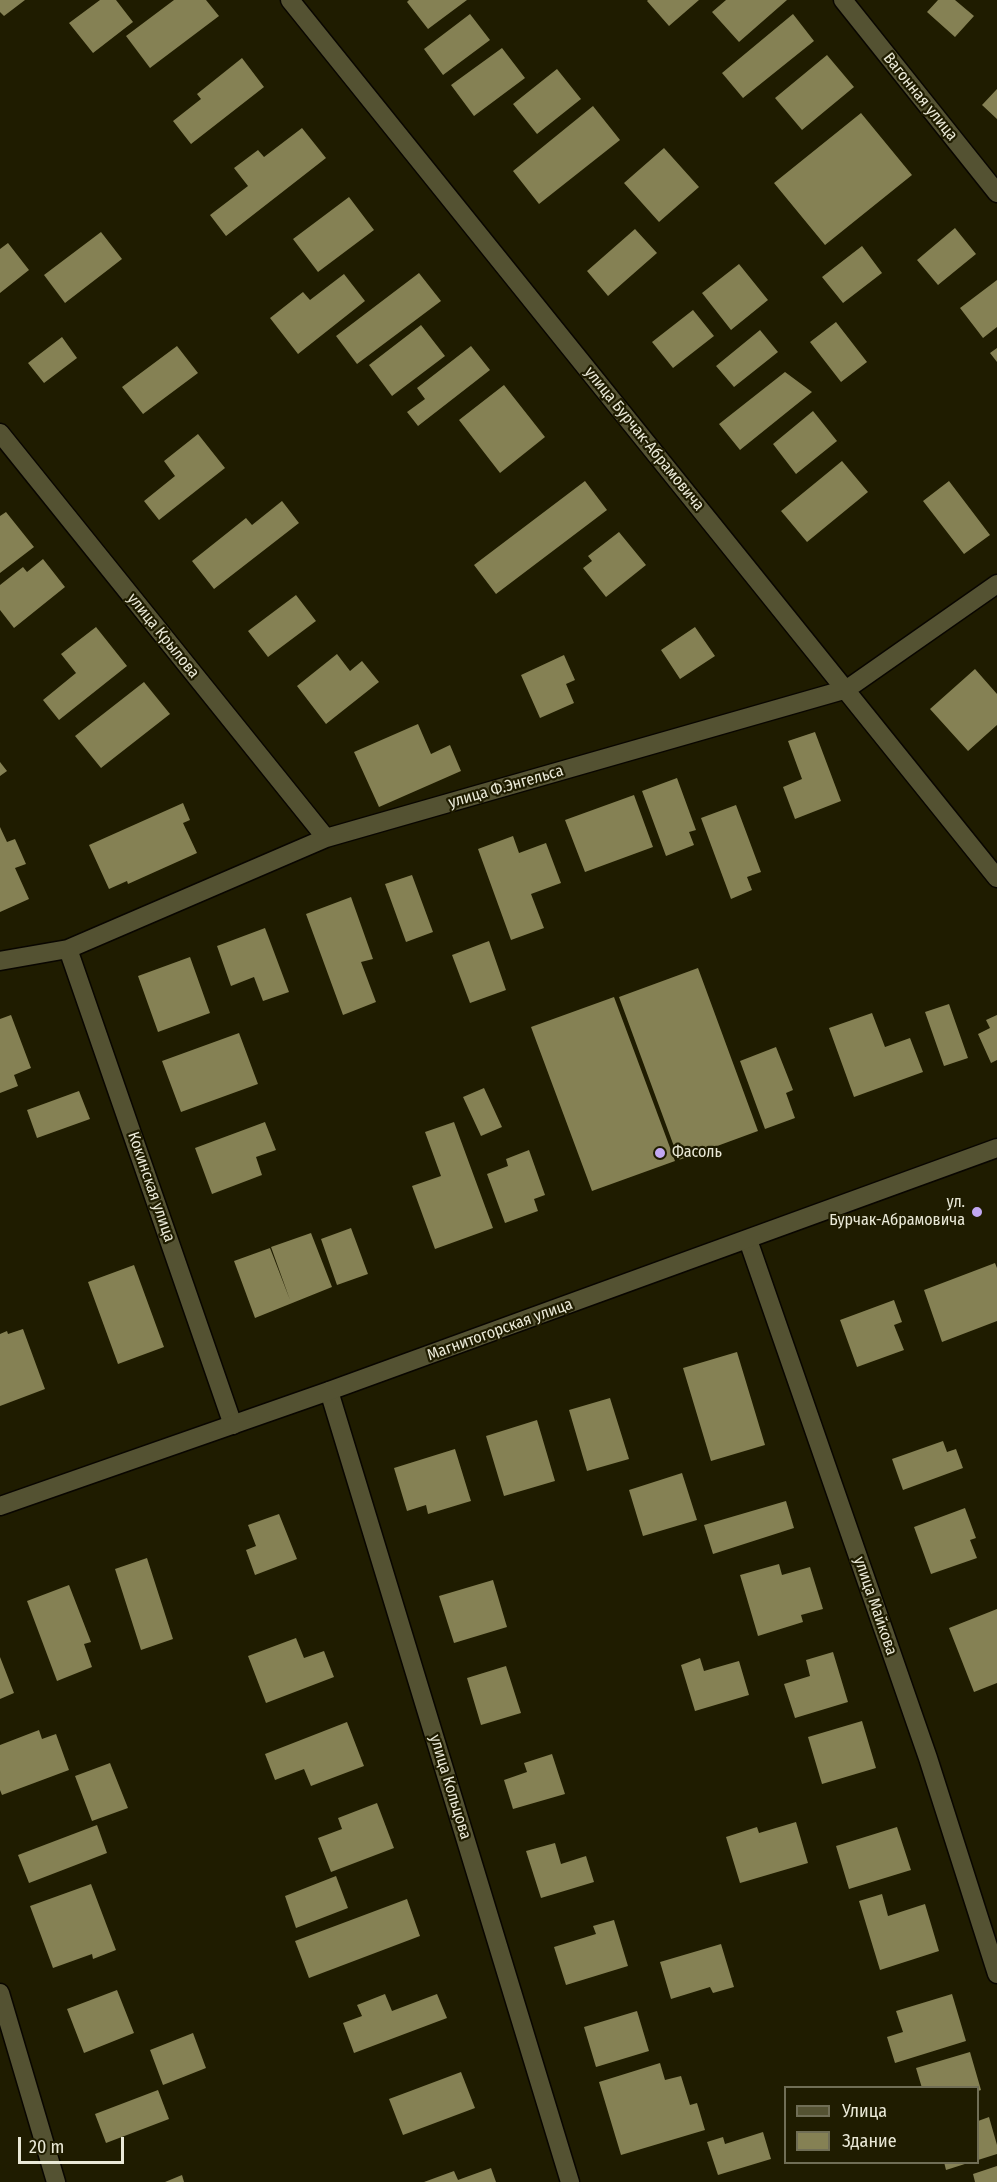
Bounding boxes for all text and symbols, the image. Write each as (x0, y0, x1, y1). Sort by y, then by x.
street label: Вагонная улица (879, 49, 961, 145)
street label: улица Бурчак-Абрамовича (580, 363, 708, 515)
street label: улица Крылова (123, 590, 203, 682)
street label: улица Ф.Энгельса (446, 761, 566, 813)
street label: Кокинская улица (123, 1129, 179, 1245)
place label: Фасоль (672, 1143, 722, 1163)
marker: Фасоль (653, 1146, 667, 1160)
place label: ул. Бурчак-Абрамовича (829, 1193, 965, 1231)
marker: ул. Бурчак-Абрамовича (970, 1205, 984, 1219)
street label: Магнитогорская улица (425, 1295, 575, 1365)
street label: улица Майкова (849, 1554, 901, 1658)
street label: улица Кольцова (425, 1732, 475, 1842)
legend (784, 2086, 979, 2164)
text: Улица (842, 2100, 887, 2122)
scale bar (21, 2125, 128, 2163)
text: Здание (842, 2130, 897, 2152)
text: 20 m (29, 2136, 64, 2158)

